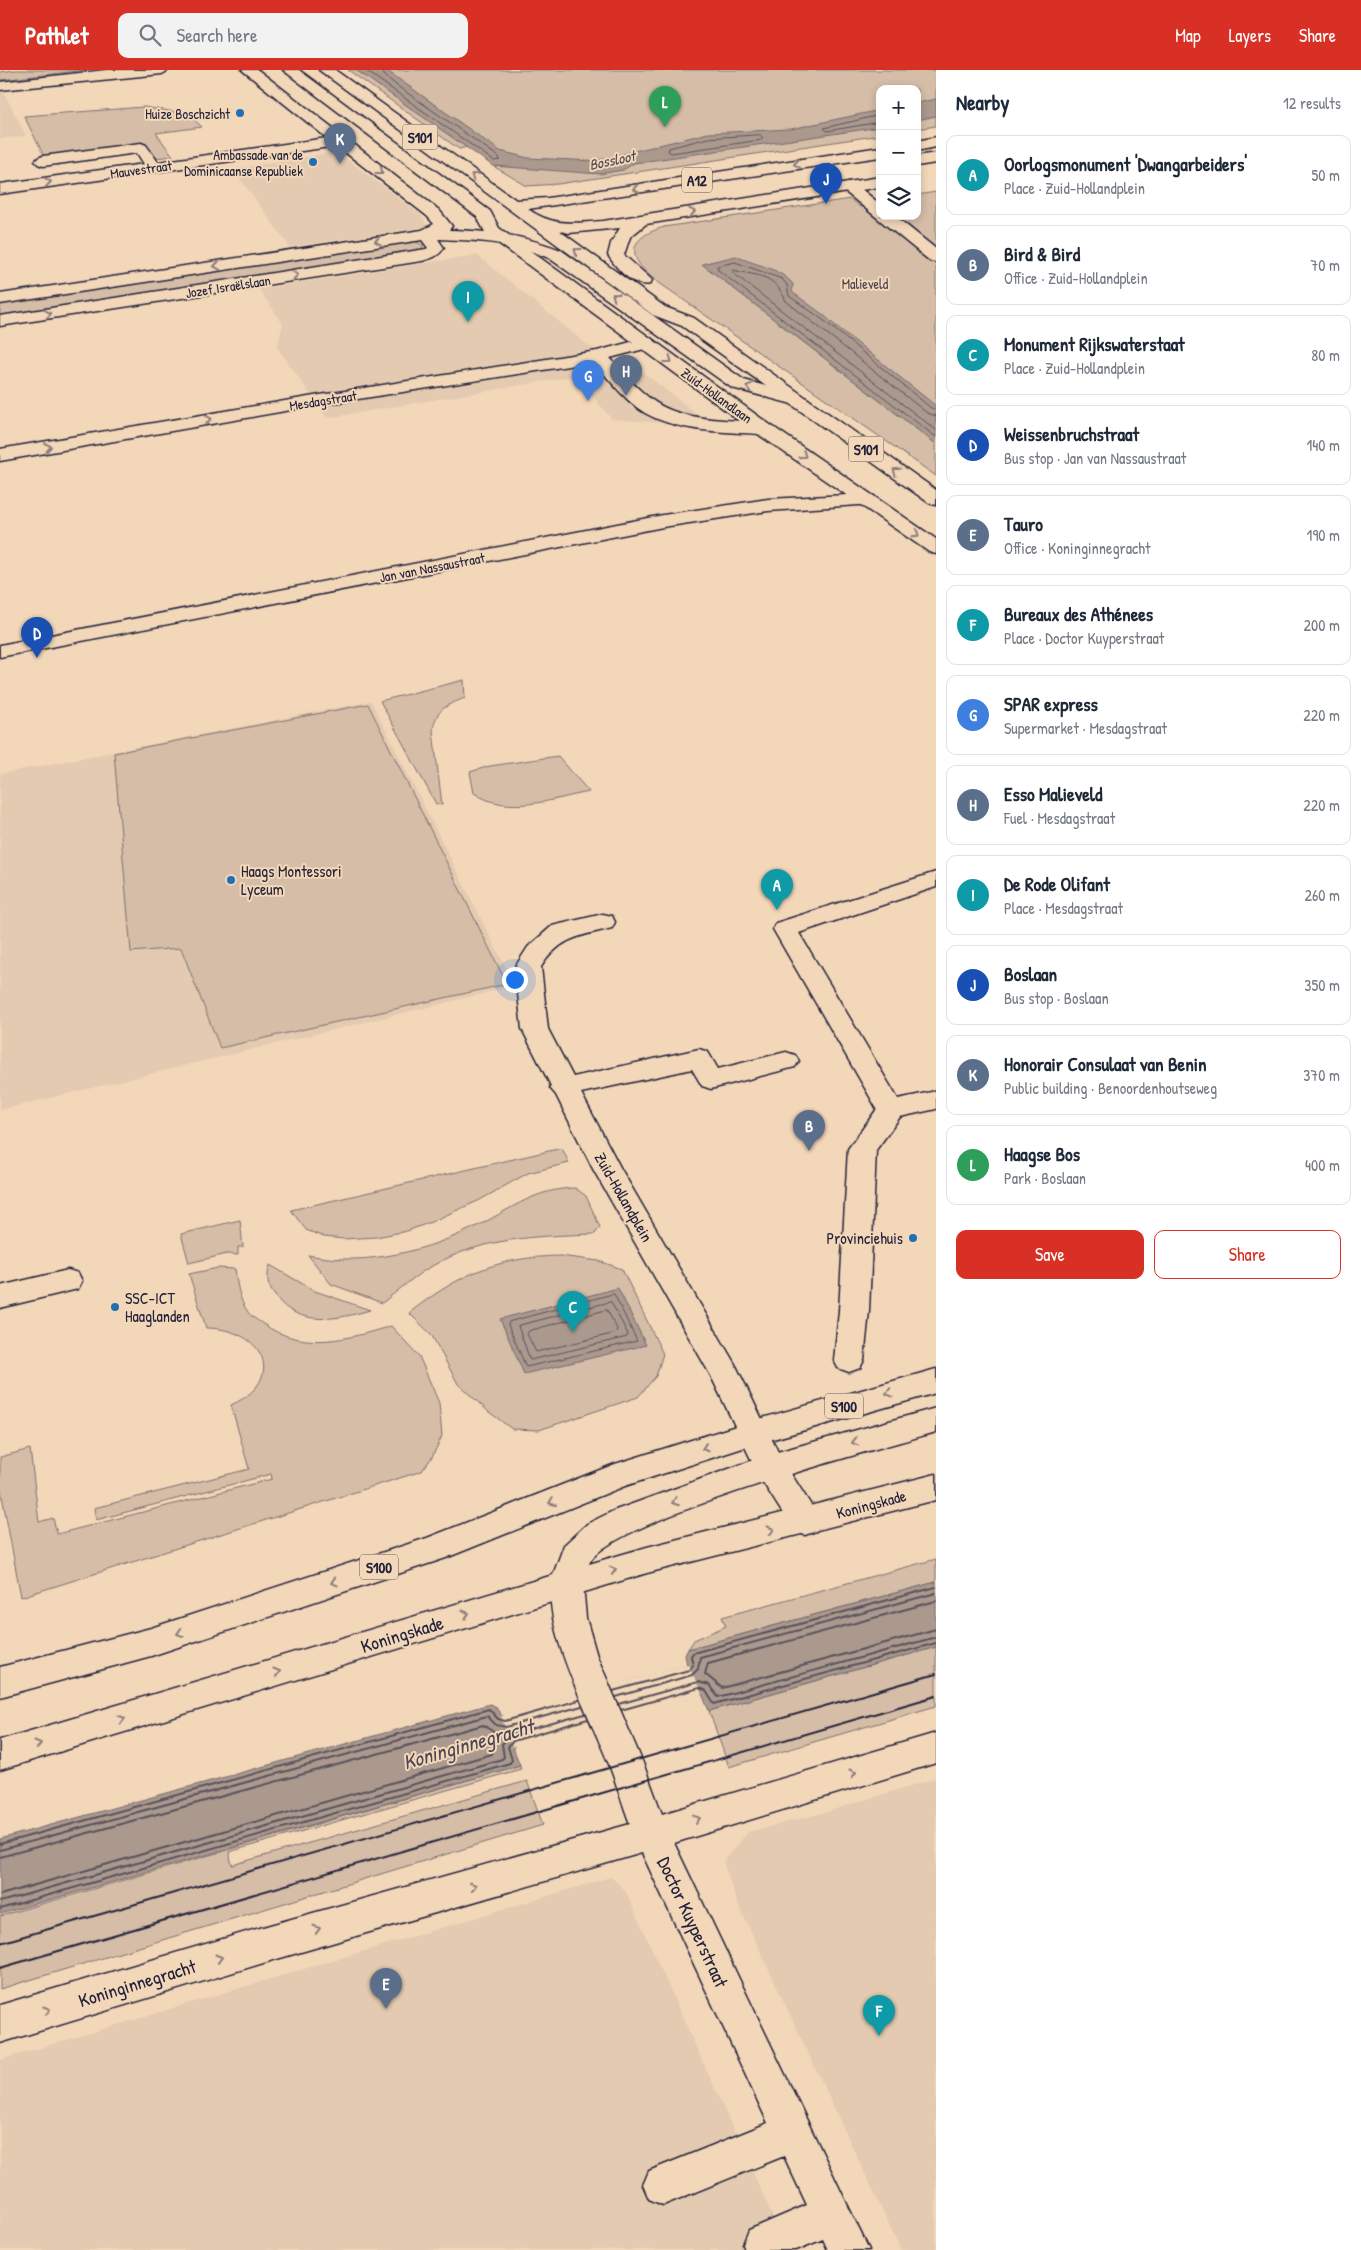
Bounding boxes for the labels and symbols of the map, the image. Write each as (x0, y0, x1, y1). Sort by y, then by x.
pin: L (649, 86, 681, 127)
place label: Huize Boschzicht (145, 104, 230, 123)
marker: Huize Boschzicht (234, 107, 246, 119)
pin: K (324, 123, 356, 164)
road number: S101 (402, 124, 438, 150)
water label: Bossloot (587, 144, 640, 175)
place label: Ambassade van de Dominicaanse Republiek (184, 145, 303, 181)
street label: Mauvestraat (109, 155, 173, 183)
marker: Ambassade van de Dominicaanse Republiek (307, 156, 319, 168)
one-way arrow (793, 159, 801, 169)
pin: J (810, 163, 842, 204)
one-way arrow (374, 165, 384, 174)
road number: A12 (682, 168, 712, 192)
one-way arrow (471, 174, 480, 182)
one-way arrow (45, 177, 53, 188)
one-way arrow (632, 183, 640, 194)
one-way arrow (688, 207, 696, 218)
one-way arrow (373, 236, 382, 246)
one-way arrow (573, 248, 583, 257)
one-way arrow (213, 260, 221, 271)
street label: Jozef Israëlslaan (184, 270, 272, 302)
one-way arrow (291, 271, 300, 281)
park label: Malieveld (842, 274, 889, 293)
pin: I (452, 281, 484, 322)
one-way arrow (611, 293, 621, 302)
one-way arrow (45, 309, 53, 320)
one-way arrow (663, 354, 673, 363)
pin: H (610, 355, 642, 396)
pin: G (572, 360, 604, 401)
street label: Zuid-Hollandlaan (678, 363, 756, 427)
one-way arrow (744, 382, 753, 393)
street label: Mesdagstraat (288, 385, 358, 416)
one-way arrow (204, 415, 213, 425)
road number: S101 (848, 436, 884, 462)
one-way arrow (44, 443, 52, 453)
one-way arrow (797, 449, 806, 458)
one-way arrow (892, 468, 902, 477)
one-way arrow (910, 528, 920, 537)
street label: Jan van Nassaustraat (378, 547, 487, 587)
pin: D (21, 617, 53, 658)
place label: Haags Montessori Lyceum (241, 860, 342, 900)
pin: A (761, 869, 793, 910)
marker: Haags Montessori Lyceum (225, 874, 237, 886)
your location (502, 967, 528, 993)
pin: B (793, 1110, 825, 1151)
street label: Zuid-Hollandplein (590, 1148, 658, 1246)
place label: Provinciehuis (826, 1227, 903, 1249)
marker: Provinciehuis (907, 1232, 919, 1244)
place label: SSC-ICT Haaglanden (125, 1287, 190, 1327)
pin: C (557, 1291, 589, 1332)
marker: SSC-ICT Haaglanden (109, 1301, 121, 1313)
one-way arrow (885, 1388, 893, 1398)
road number: S100 (825, 1394, 863, 1418)
one-way arrow (851, 1436, 860, 1447)
one-way arrow (702, 1442, 710, 1452)
street label: Koningskade (834, 1484, 909, 1524)
one-way arrow (548, 1496, 557, 1506)
one-way arrow (671, 1496, 680, 1506)
one-way arrow (766, 1525, 775, 1536)
road number: S100 (360, 1554, 398, 1580)
one-way arrow (609, 1566, 617, 1576)
one-way arrow (330, 1576, 339, 1586)
street label: Koningskade (358, 1609, 447, 1659)
one-way arrow (462, 1610, 470, 1620)
one-way arrow (176, 1627, 184, 1637)
one-way arrow (273, 1667, 281, 1677)
water label: Koninginnegracht (399, 1711, 539, 1776)
one-way arrow (117, 1715, 126, 1725)
one-way arrow (33, 1739, 42, 1750)
one-way arrow (848, 1768, 857, 1778)
one-way arrow (692, 1815, 701, 1825)
street label: Doctor Kuyperstraat (651, 1853, 735, 1992)
one-way arrow (468, 1881, 477, 1891)
one-way arrow (312, 1925, 320, 1935)
street label: Koninginnegracht (75, 1953, 199, 2013)
one-way arrow (214, 1953, 223, 1963)
pin: E (370, 1968, 402, 2009)
pin: F (863, 1995, 895, 2036)
one-way arrow (42, 2006, 50, 2016)

